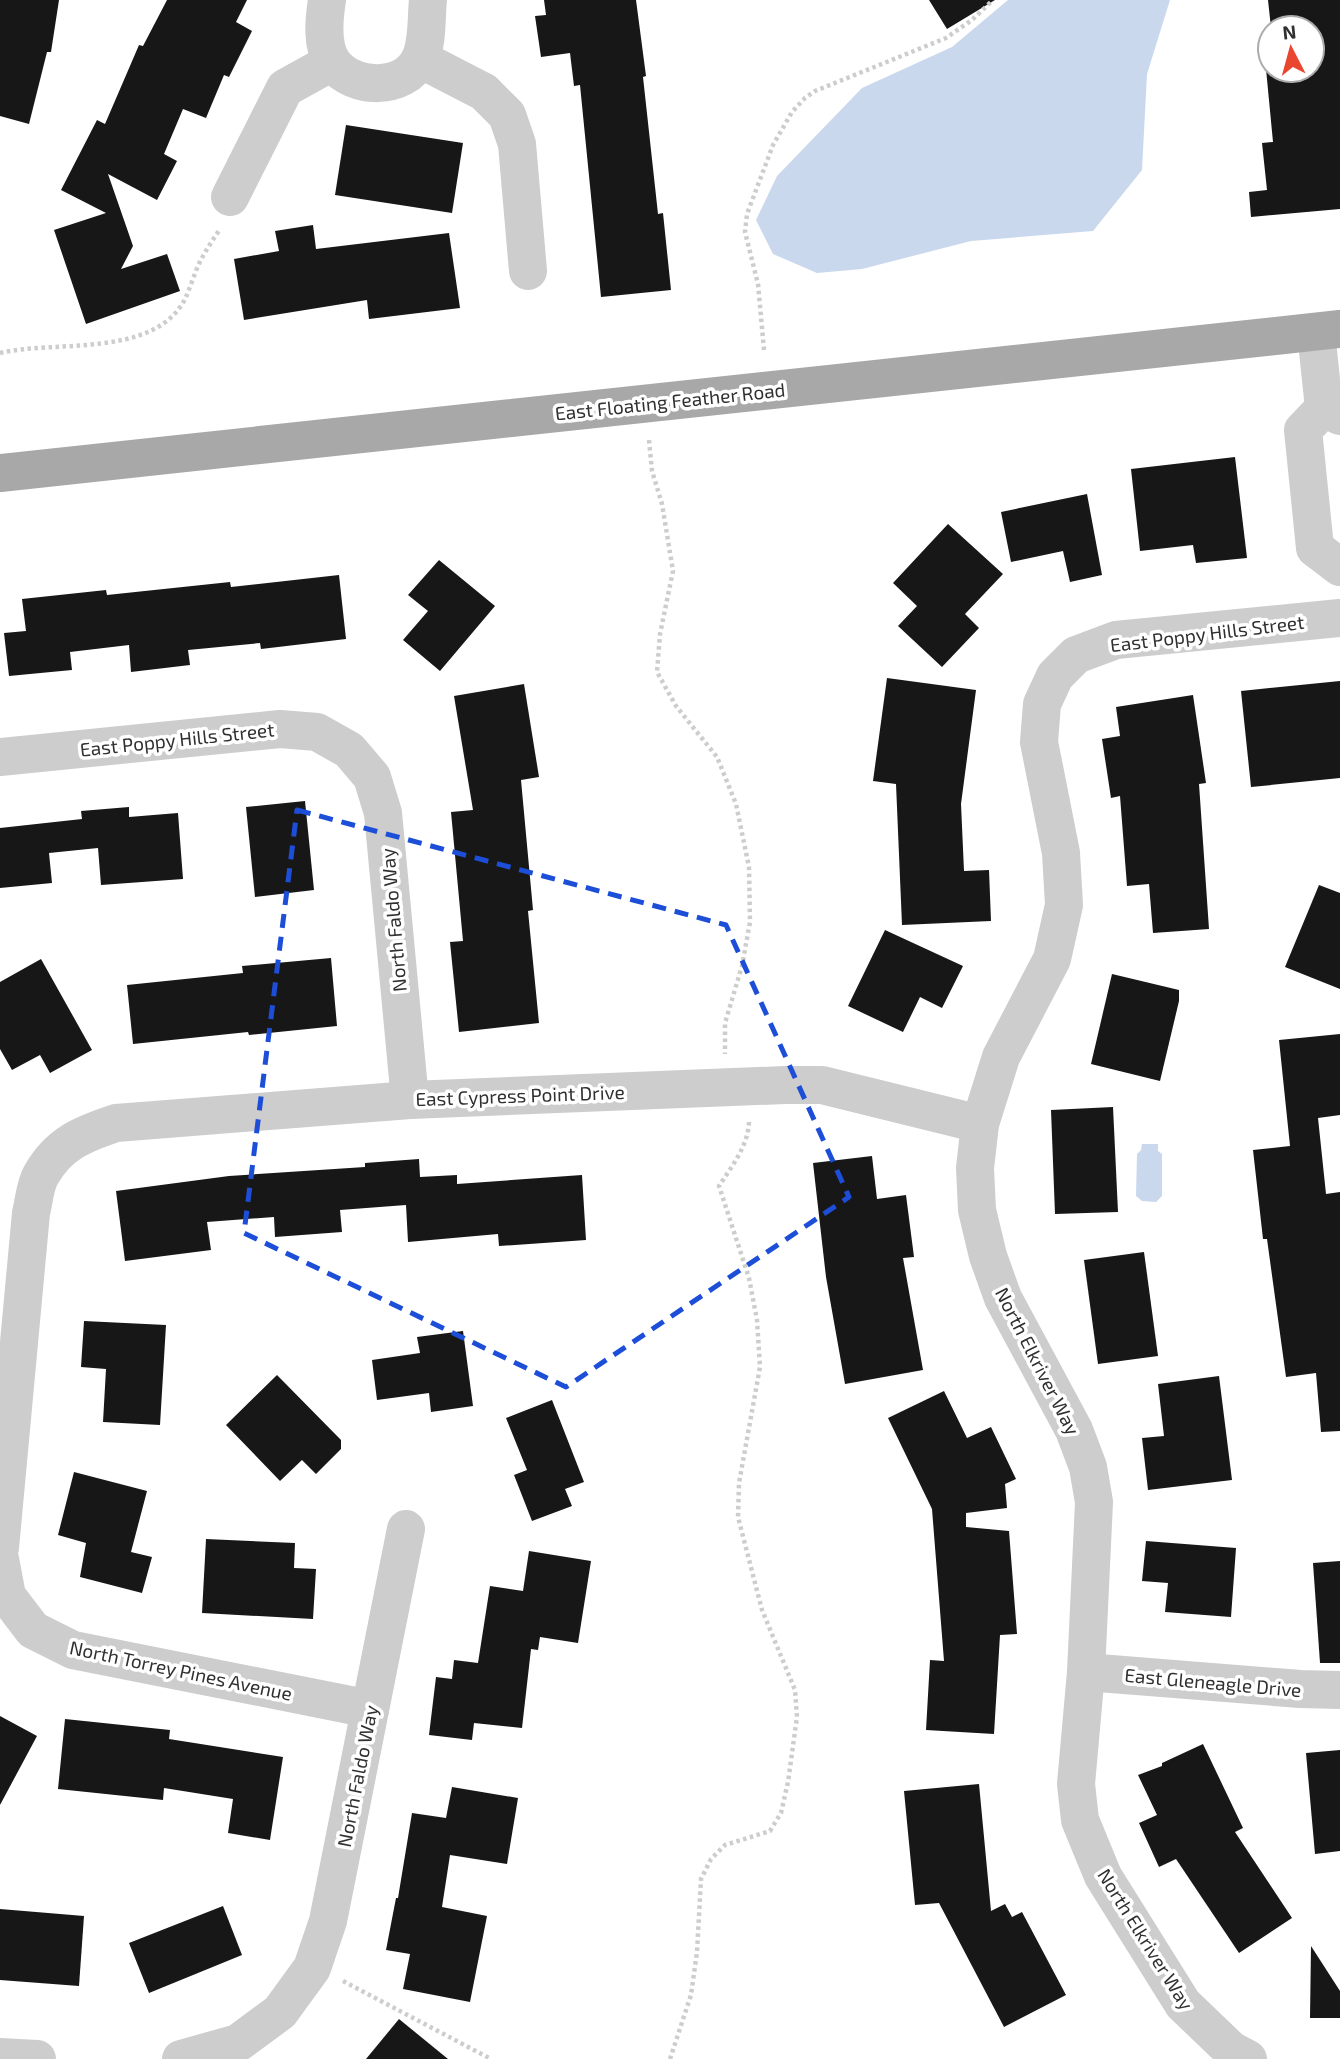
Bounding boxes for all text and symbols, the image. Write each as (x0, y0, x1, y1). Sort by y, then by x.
north arrow (1256, 14, 1326, 84)
text: N (1281, 19, 1297, 44)
street label: East Floating Feather Road (554, 377, 786, 425)
street label: East Poppy Hills Street (1109, 610, 1305, 656)
street label: East Poppy Hills Street (79, 717, 275, 761)
street label: North Faldo Way (375, 847, 411, 993)
street label: East Cypress Point Drive (415, 1080, 625, 1110)
street label: North Elkriver Way (991, 1283, 1085, 1439)
street label: North Torrey Pines Avenue (68, 1635, 294, 1705)
street label: East Gleneagle Drive (1124, 1663, 1302, 1701)
street label: North Faldo Way (332, 1703, 382, 1849)
street label: North Elkriver Way (1093, 1864, 1199, 2014)

